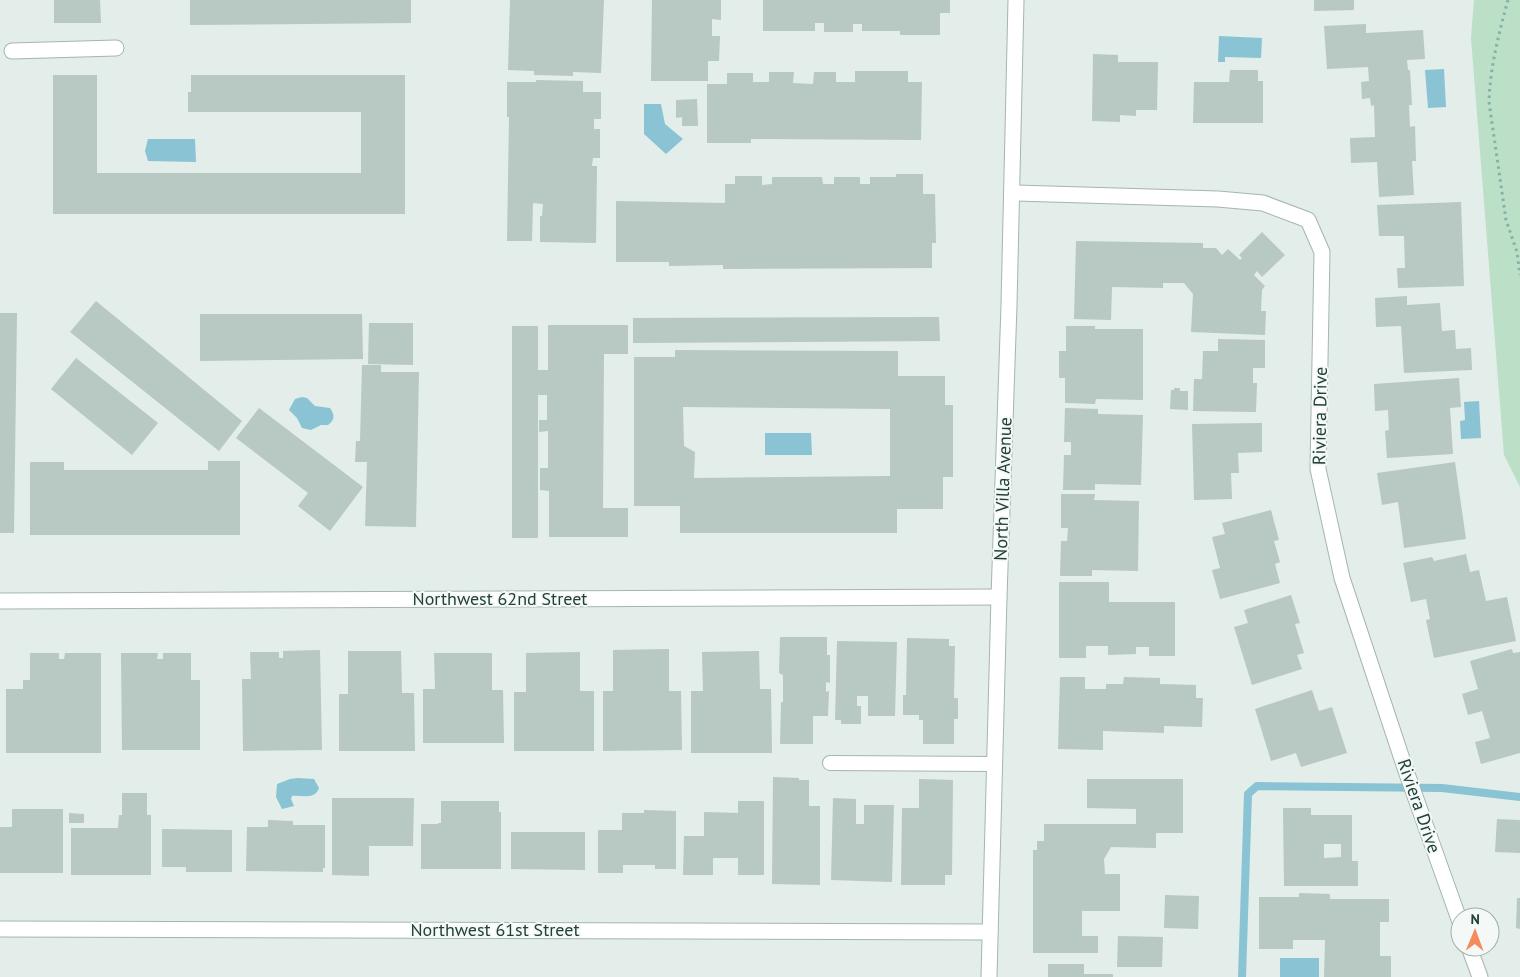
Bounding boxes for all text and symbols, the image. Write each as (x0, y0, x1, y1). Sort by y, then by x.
street label: Riviera Drive (1307, 367, 1332, 465)
street label: North Villa Avenue (989, 417, 1016, 561)
street label: Northwest 62nd Street (413, 587, 587, 610)
street label: Riviera Drive (1393, 756, 1446, 856)
north arrow (1450, 907, 1500, 957)
text: N (1470, 910, 1480, 928)
street label: Northwest 61st Street (410, 918, 580, 941)

